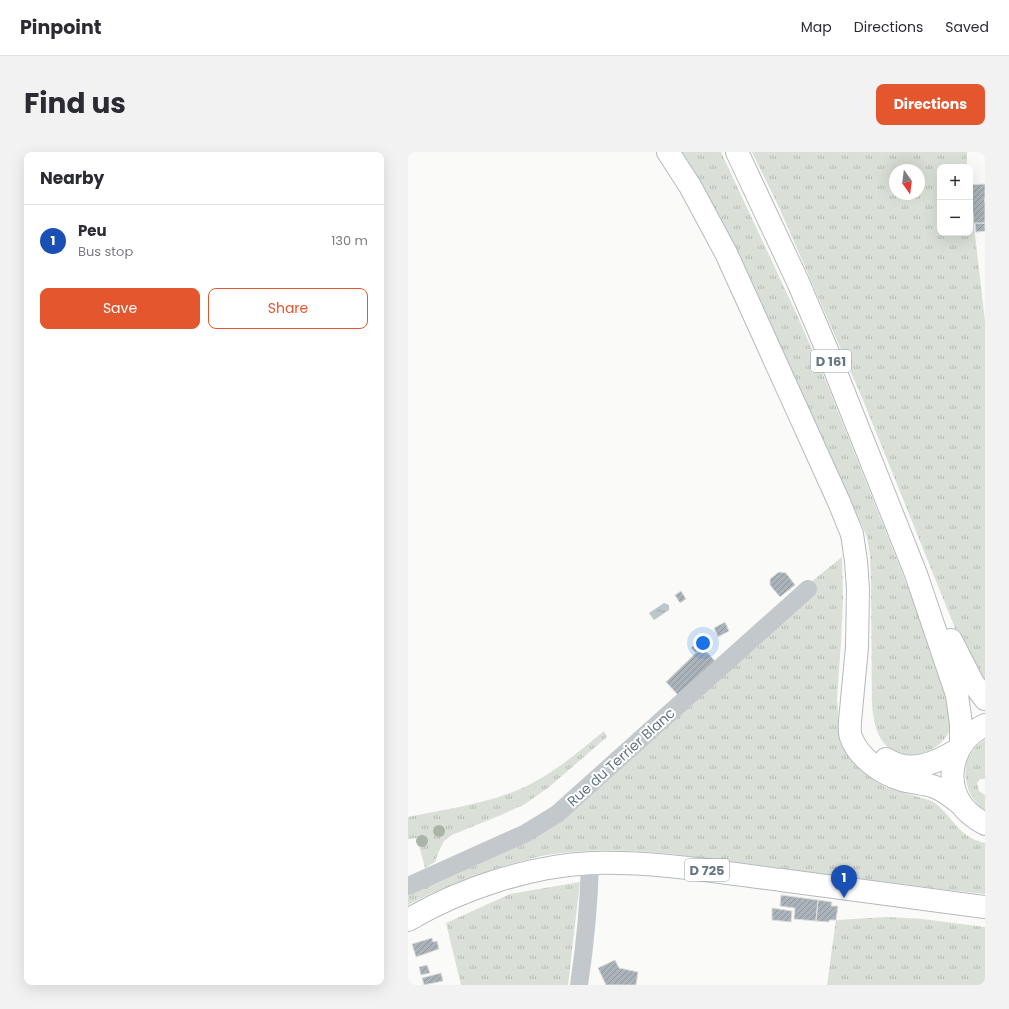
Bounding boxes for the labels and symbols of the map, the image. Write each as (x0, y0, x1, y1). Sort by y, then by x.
north arrow (889, 164, 925, 200)
road number: D 161 (811, 350, 851, 372)
your location (693, 633, 713, 653)
street label: Rue du Terrier Blanc (563, 703, 679, 811)
road number: D 725 (685, 859, 729, 881)
pin: 1 (831, 865, 857, 898)

